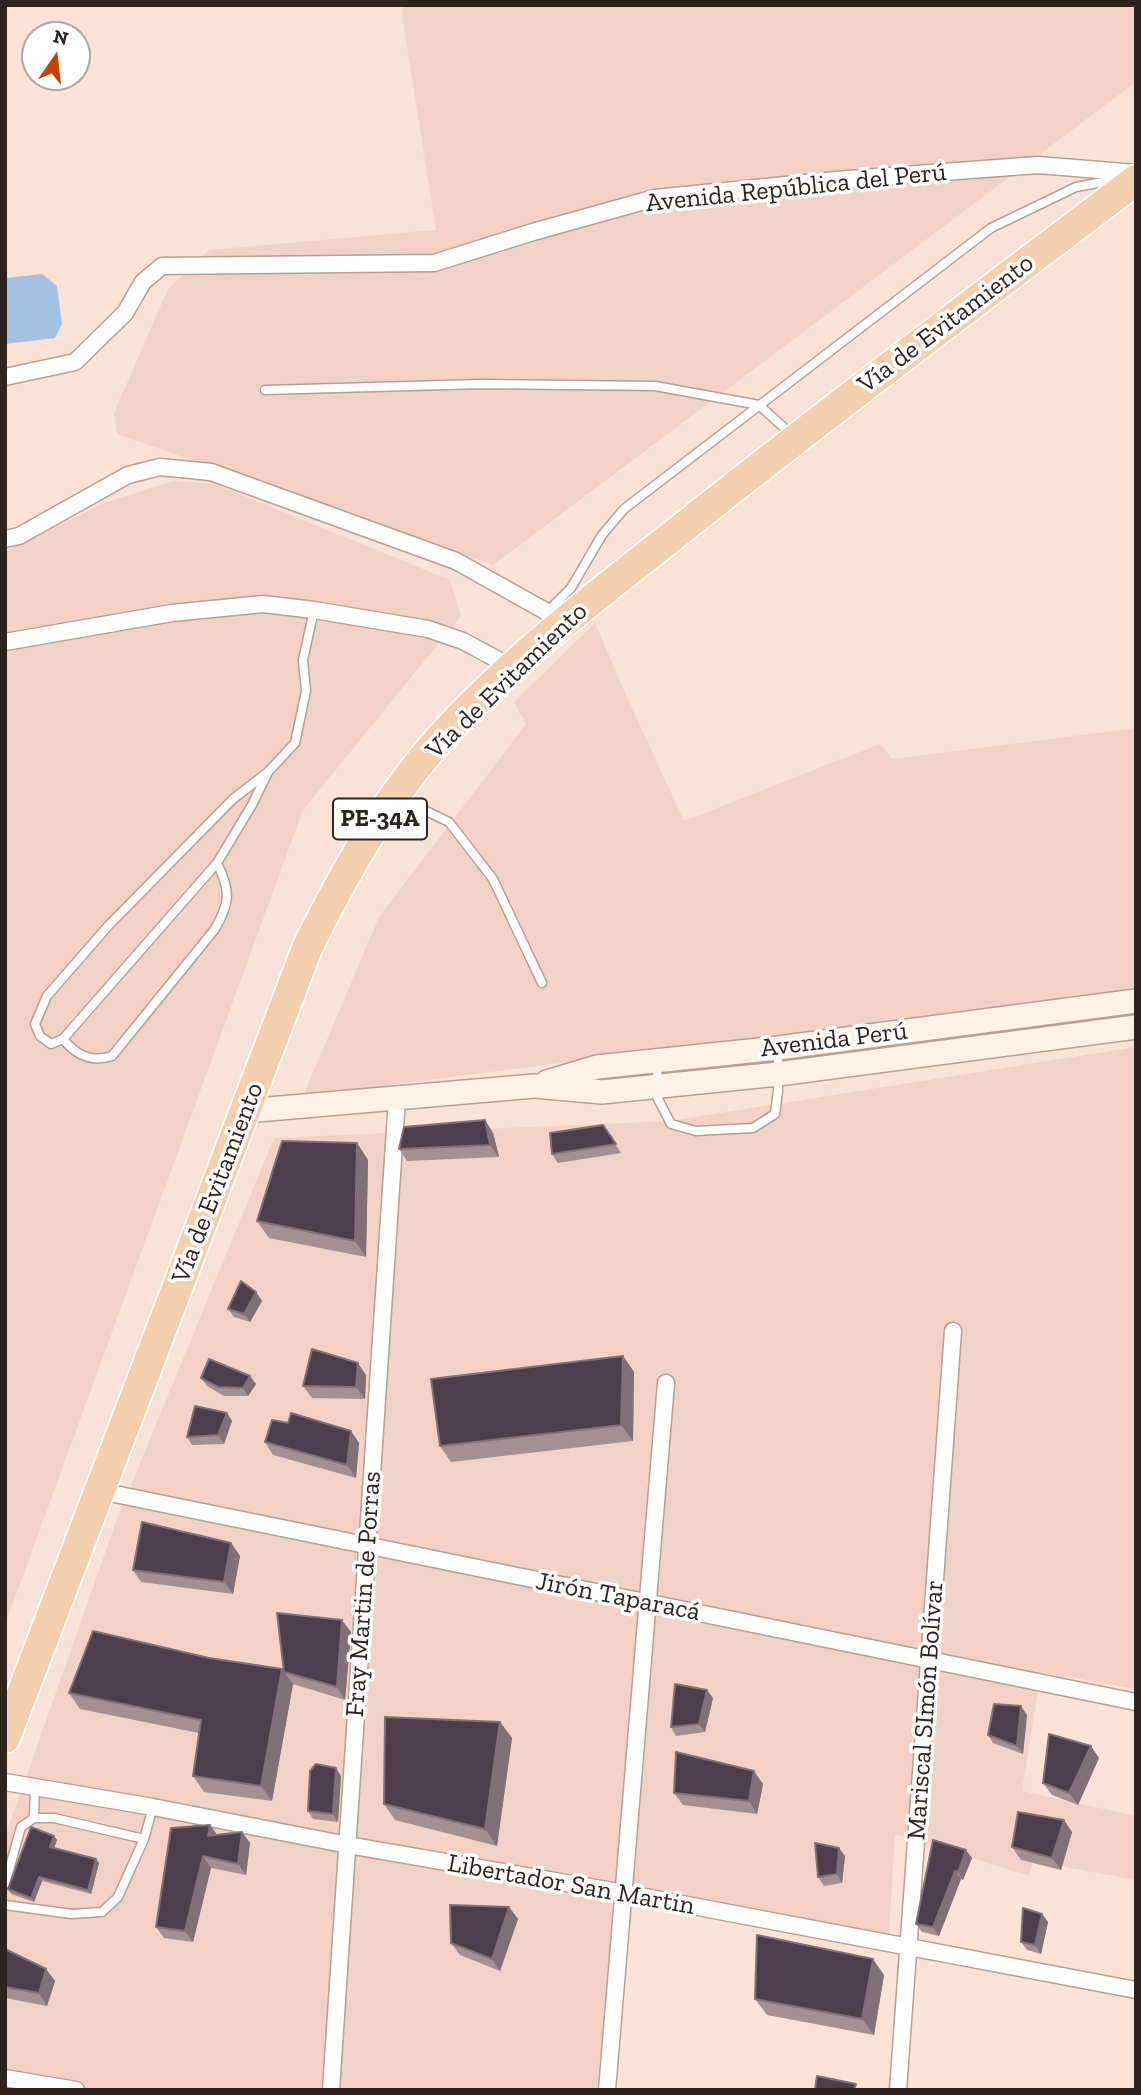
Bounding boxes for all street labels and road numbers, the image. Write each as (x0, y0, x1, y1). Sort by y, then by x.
street label: Avenida República del Perú (644, 157, 948, 219)
street label: Vía de Evitamiento (852, 248, 1040, 400)
street label: Vía de Evitamiento (420, 596, 594, 766)
road number: PE-34A (333, 798, 427, 840)
street label: Avenida Perú (759, 1016, 909, 1064)
street label: Vía de Evitamiento (165, 1078, 271, 1288)
street label: Fray Martin de Porras (340, 1470, 388, 1718)
street label: Jirón Taparacá (533, 1566, 703, 1628)
street label: Mariscal SImón Bolívar (901, 1579, 951, 1841)
street label: Libertador San Martin (445, 1848, 697, 1922)

